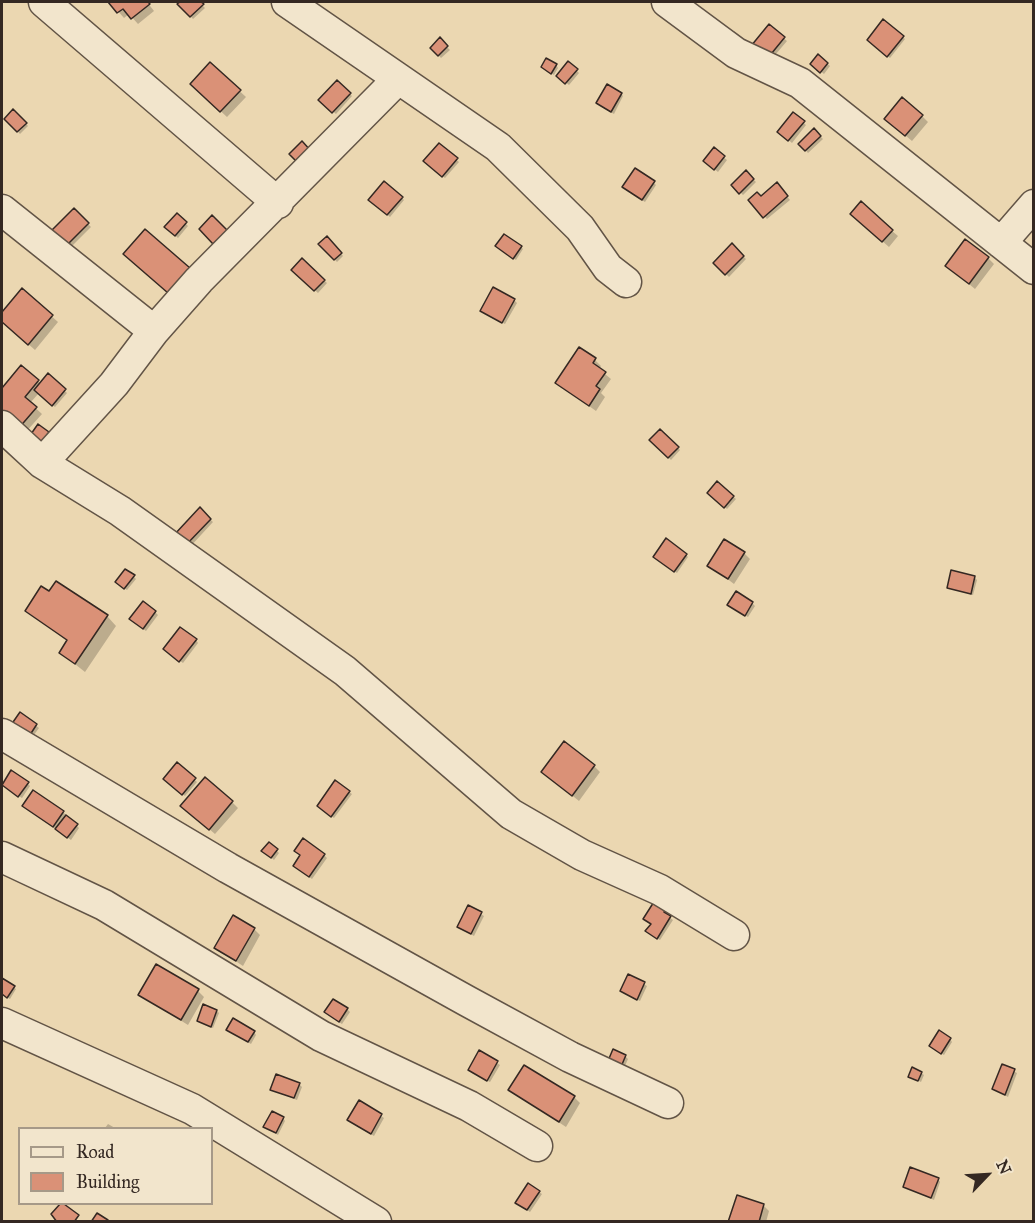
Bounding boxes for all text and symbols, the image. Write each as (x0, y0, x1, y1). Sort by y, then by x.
legend (18, 1127, 213, 1205)
text: Road (76, 1141, 114, 1163)
north arrow (957, 1145, 1017, 1205)
text: N (992, 1157, 1015, 1177)
text: Building (76, 1171, 139, 1193)

